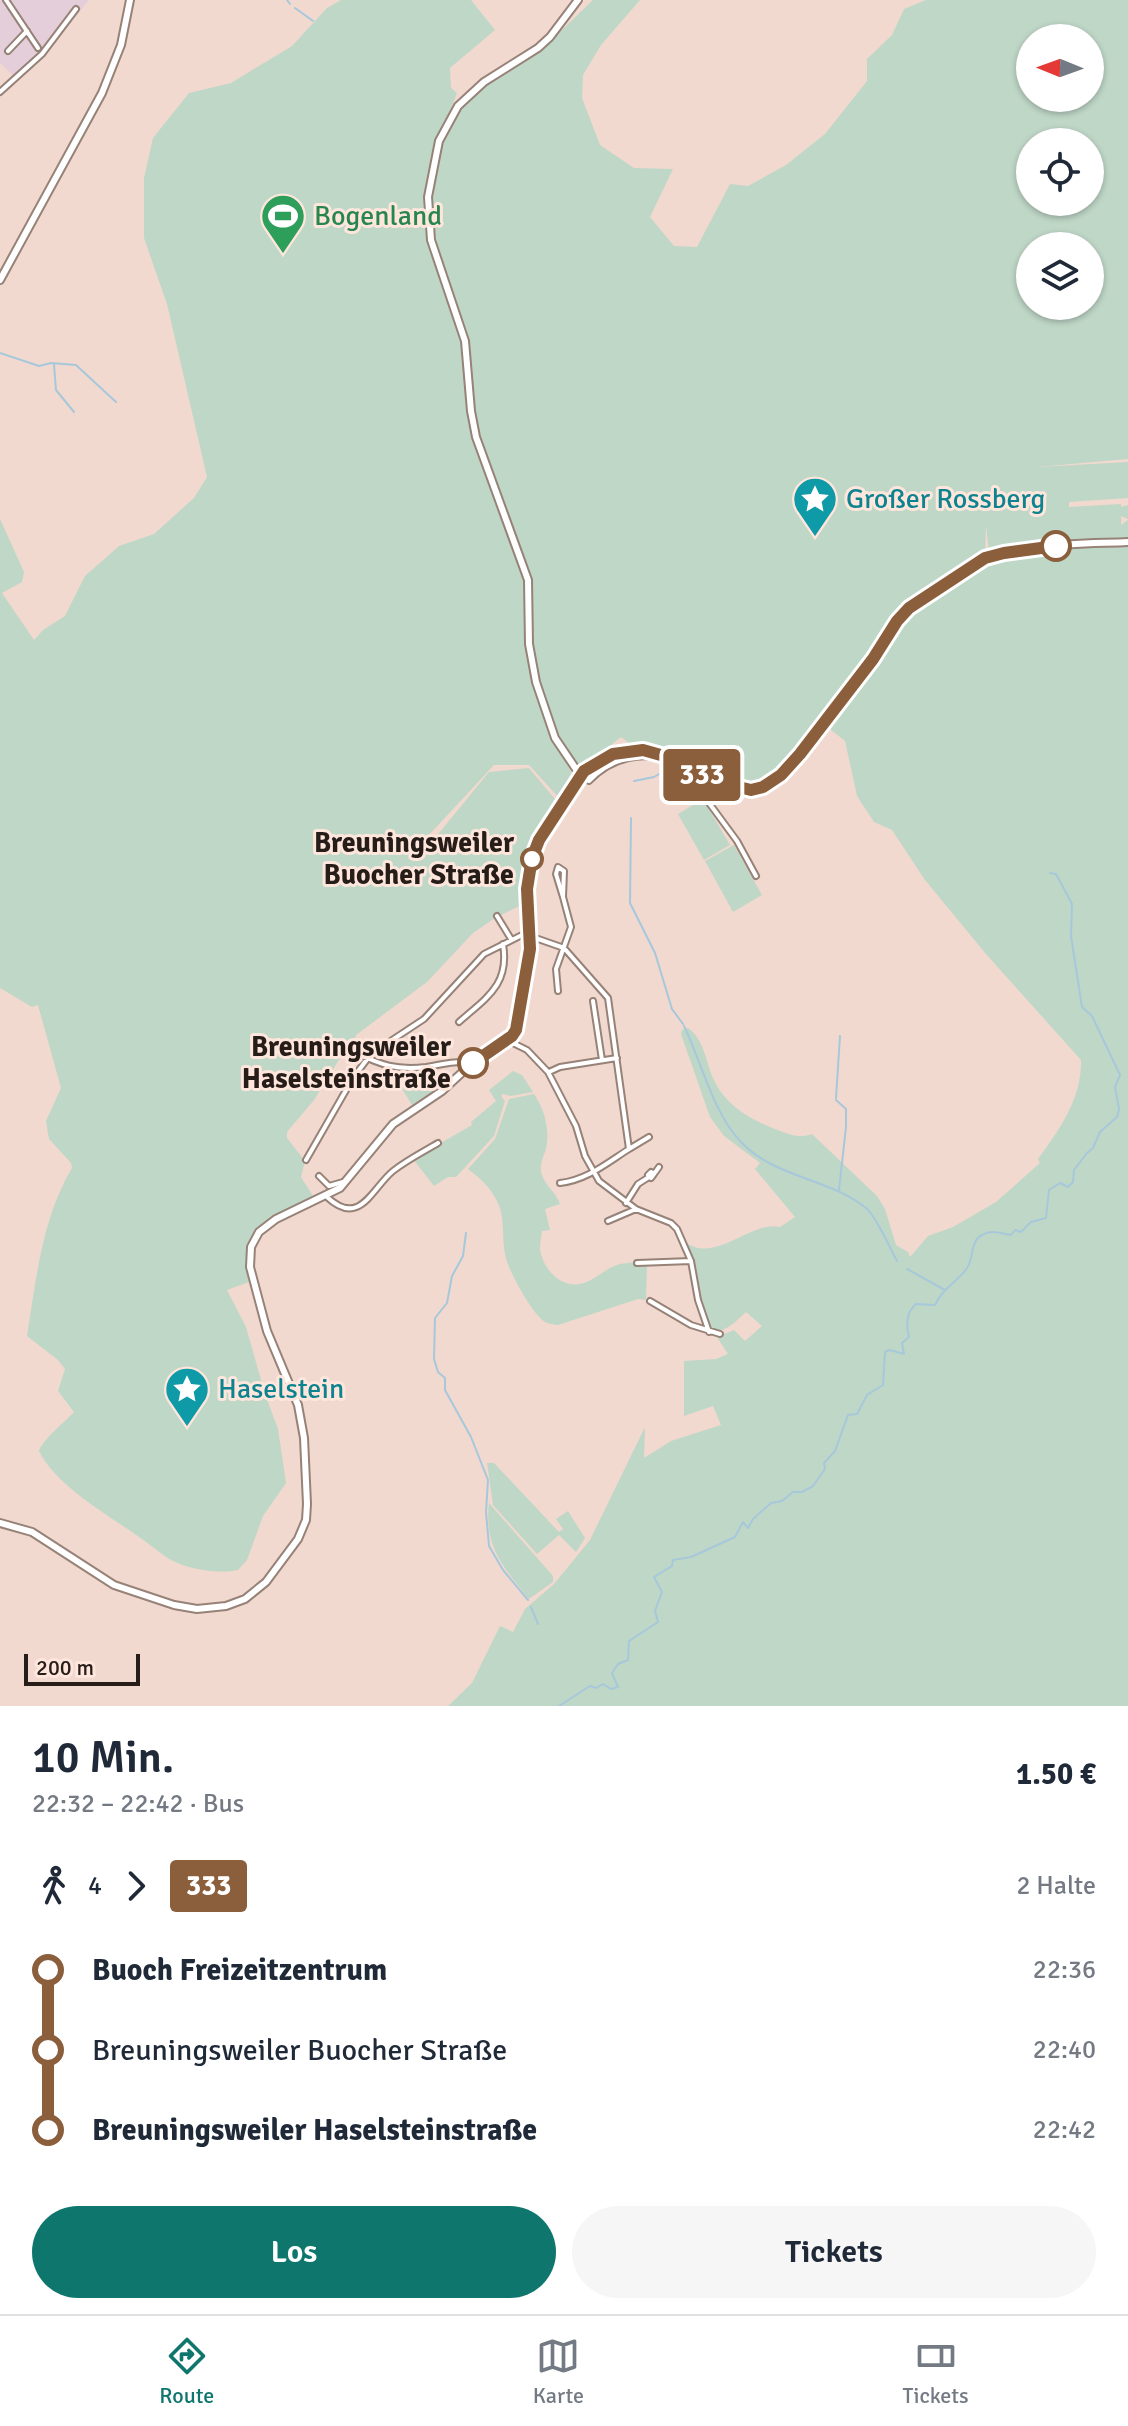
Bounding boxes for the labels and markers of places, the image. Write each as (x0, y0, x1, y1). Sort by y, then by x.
sports icon: Bogenland (259, 192, 307, 255)
place label: Bogenland (314, 199, 442, 233)
place icon: Großer Rossberg (791, 475, 839, 538)
place label: Großer Rossberg (846, 482, 1045, 516)
unlabelled marker (1041, 531, 1071, 561)
place label: Breuningsweiler Buocher Straße (314, 826, 515, 892)
marker: Breuningsweiler Buocher Straße (521, 848, 543, 870)
place label: Breuningsweiler Haselsteinstraße (242, 1030, 452, 1096)
marker: Breuningsweiler Haselsteinstraße (458, 1048, 488, 1078)
place icon: Haselstein (163, 1365, 211, 1428)
place label: Haselstein (218, 1372, 344, 1406)

